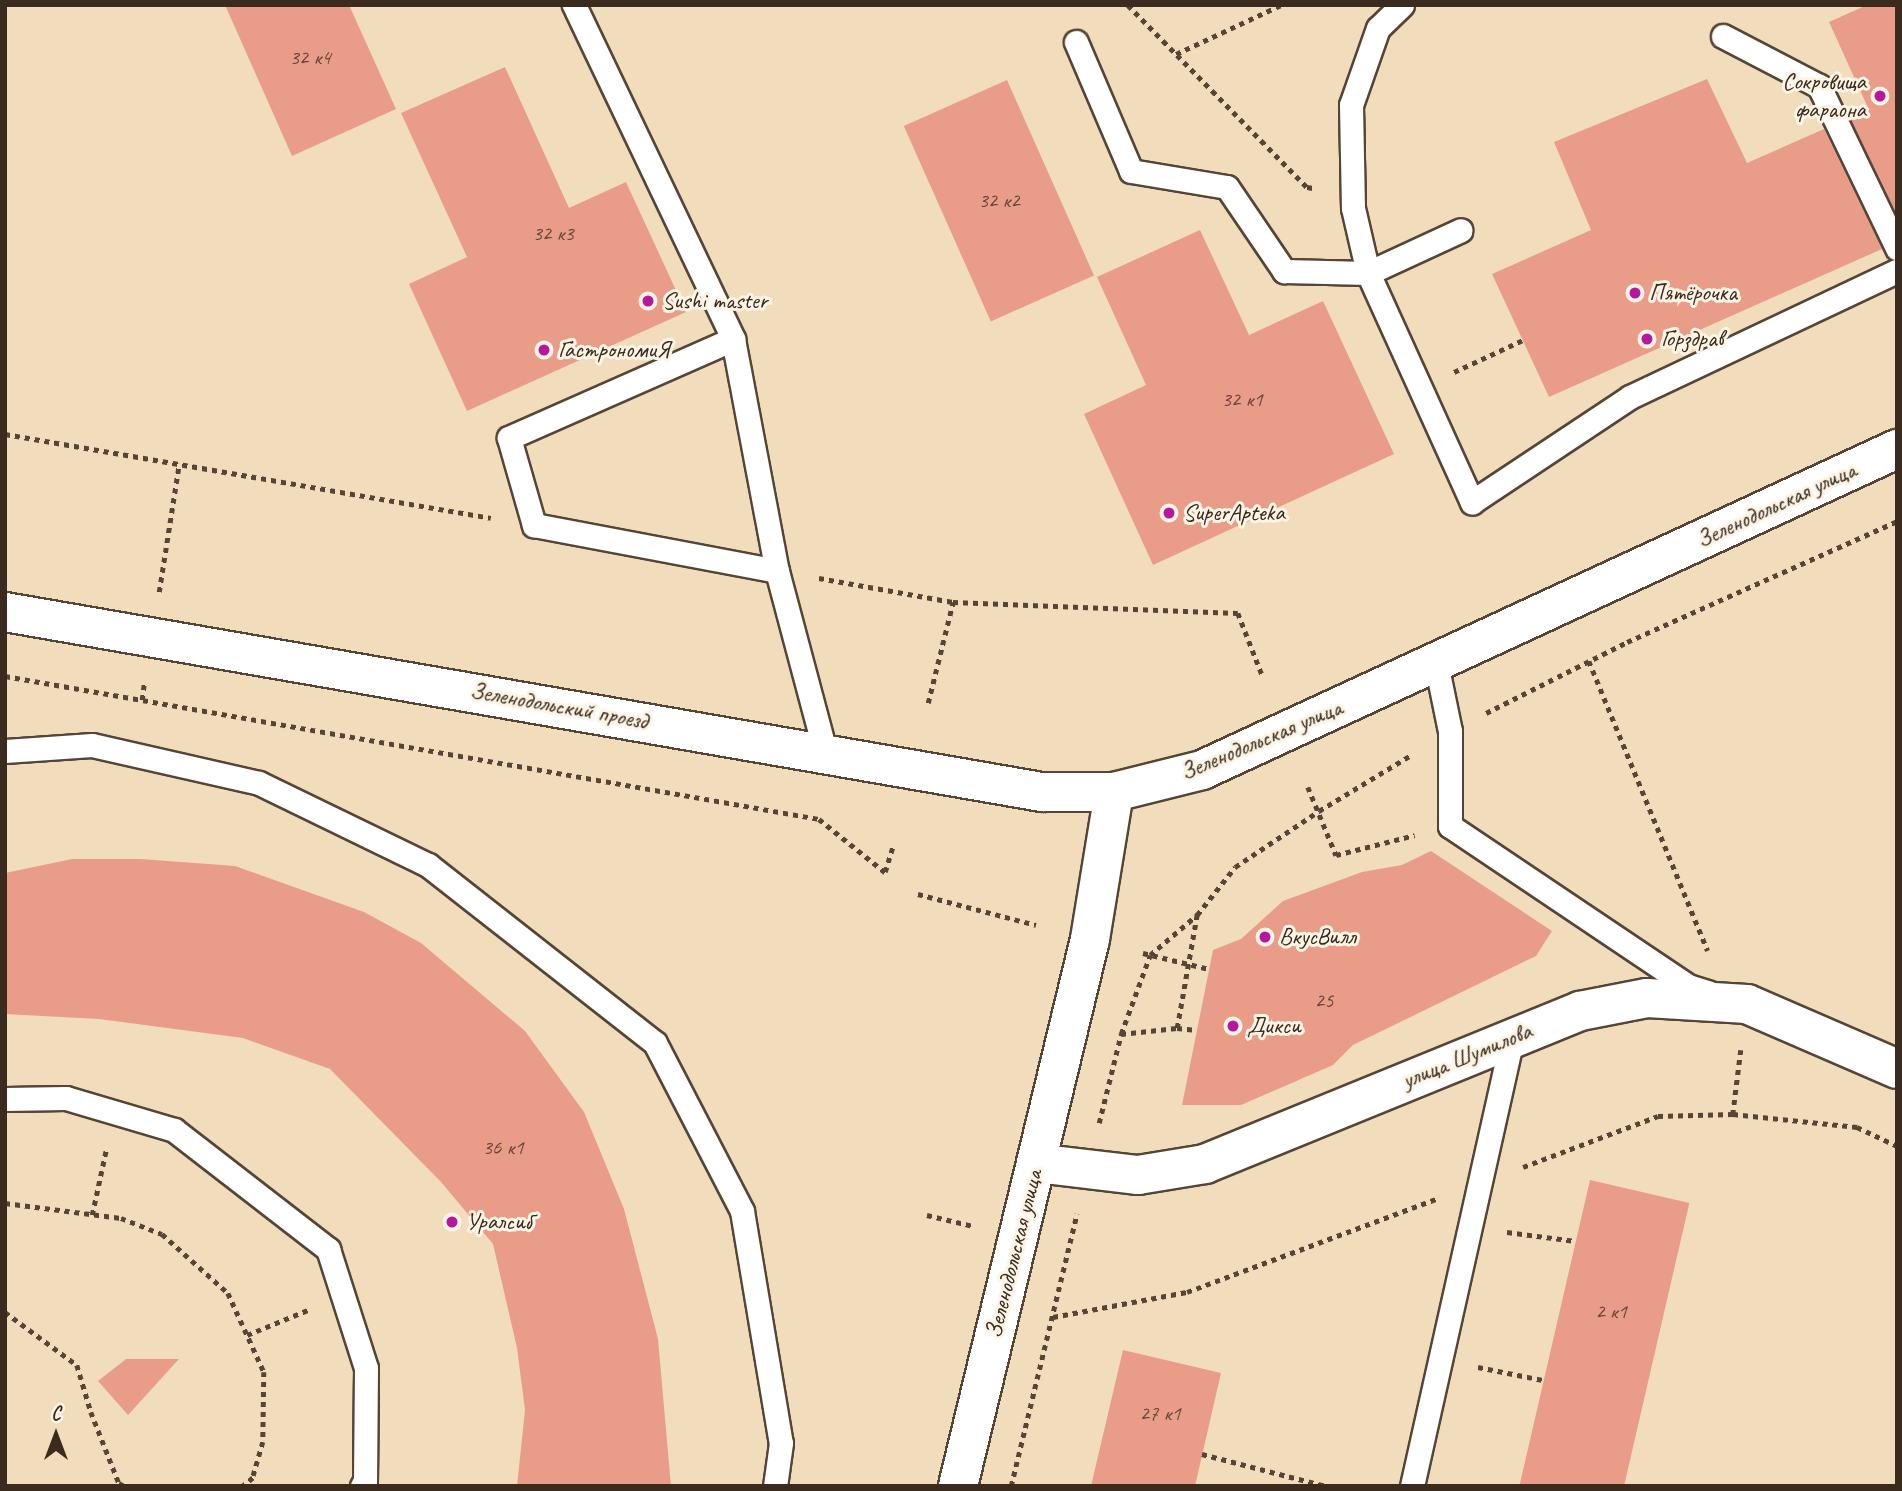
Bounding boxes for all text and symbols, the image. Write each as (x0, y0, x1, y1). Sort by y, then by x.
house number: 32 к4 (289, 44, 331, 70)
place label: Сокровища фараона (1782, 68, 1866, 124)
marker: Сокровища фараона (1872, 88, 1888, 104)
house number: 32 к2 (978, 187, 1020, 213)
house number: 32 к3 (532, 220, 574, 246)
place label: Пятёрочка (1649, 279, 1737, 307)
marker: Пятёрочка (1627, 285, 1643, 301)
place label: Sushi master (662, 287, 768, 315)
marker: Sushi master (640, 293, 656, 309)
place label: Горздрав (1661, 325, 1723, 353)
marker: Горздрав (1639, 331, 1655, 347)
place label: ГастрономиЯ (558, 336, 669, 364)
marker: ГастрономиЯ (536, 342, 552, 358)
house number: 32 к1 (1221, 386, 1263, 412)
street label: Зеленодольская улица (1691, 455, 1861, 555)
place label: SuperApteka (1183, 499, 1285, 527)
marker: SuperApteka (1161, 505, 1177, 521)
street label: Зеленодольский проезд (468, 676, 650, 736)
street label: Зеленодольская улица (1176, 693, 1346, 787)
place label: ВкусВилл (1279, 923, 1356, 951)
marker: ВкусВилл (1257, 929, 1273, 945)
house number: 25 (1315, 987, 1333, 1013)
place label: Дикси (1247, 1012, 1301, 1040)
street label: улица Шумилова (1398, 1017, 1536, 1095)
marker: Дикси (1225, 1018, 1241, 1034)
house number: 36 к1 (482, 1134, 524, 1160)
street label: Зеленодольская улица (979, 1166, 1049, 1342)
place label: Уралсиб (466, 1208, 532, 1236)
marker: Уралсиб (444, 1214, 460, 1230)
house number: 2 к1 (1595, 1298, 1627, 1324)
north arrow (21, 1400, 91, 1470)
house number: 27 к1 (1139, 1400, 1181, 1426)
text: С (51, 1402, 61, 1426)

